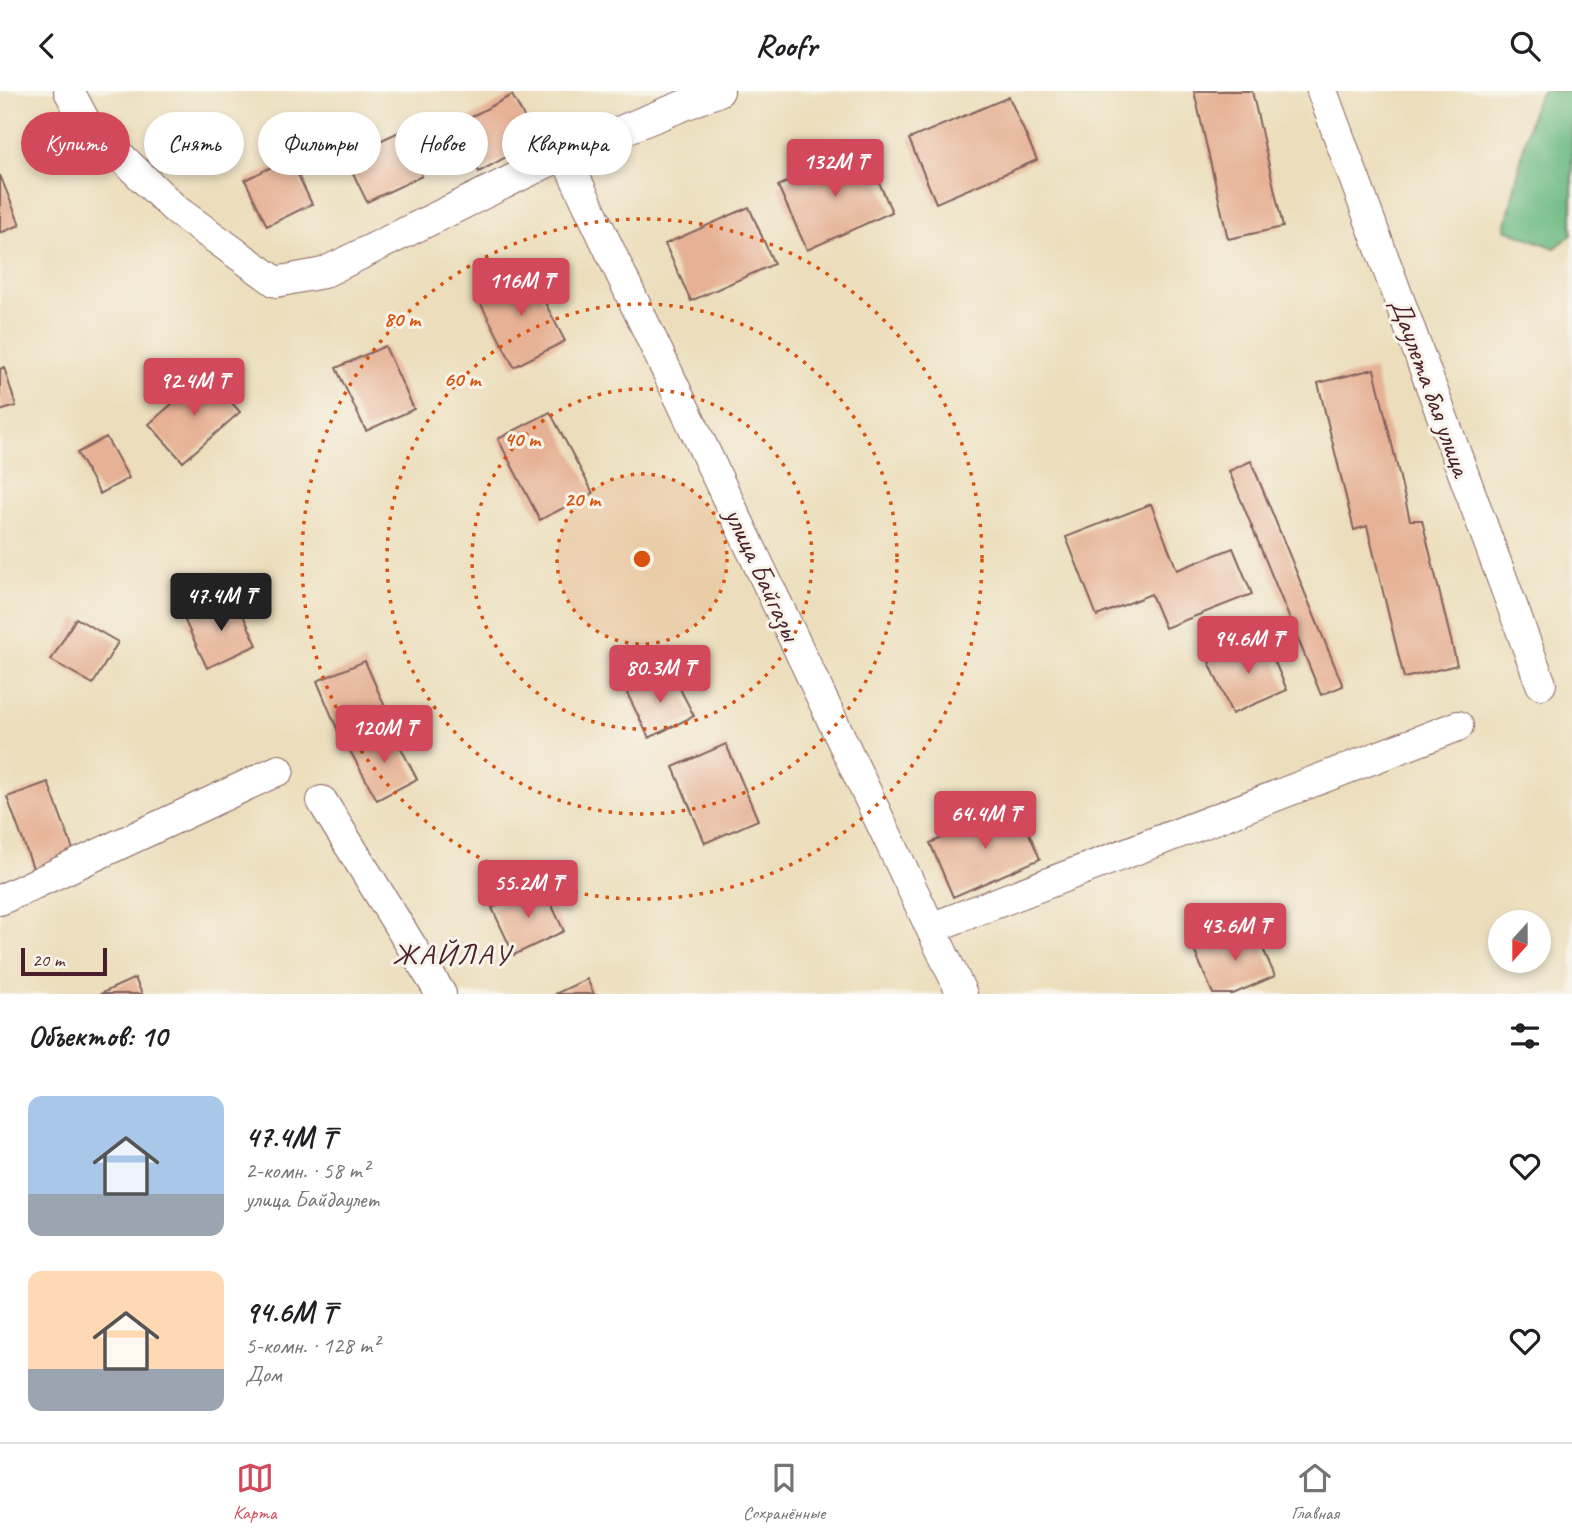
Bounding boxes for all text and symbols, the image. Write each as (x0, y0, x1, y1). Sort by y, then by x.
text: Roofr (755, 25, 817, 66)
icon: back (28, 27, 66, 65)
icon: search (1506, 27, 1544, 65)
chip: Купить (21, 112, 130, 175)
chip: Снять (144, 112, 244, 175)
chip: Фильтры (258, 112, 381, 175)
chip: Новое (395, 112, 488, 175)
chip: Квартира (502, 112, 632, 175)
pin: 132M ₸ (778, 139, 892, 199)
text: 132M ₸ (803, 147, 867, 176)
pin: 116M ₸ (464, 259, 578, 318)
text: 116M ₸ (488, 266, 554, 295)
street label: Даулета бая улица (1383, 293, 1480, 483)
text: 80 m (384, 306, 422, 332)
pin: 92.4M ₸ (129, 359, 259, 418)
text: 92.4M ₸ (160, 366, 228, 395)
text: 60 m (444, 366, 482, 392)
text: 40 m (504, 426, 542, 452)
text: 20 m (564, 486, 602, 512)
street label: улица Байгазы (716, 500, 810, 648)
centre of rings (630, 547, 654, 571)
pin: 47.4M ₸ (156, 573, 286, 633)
text: 47.4M ₸ (186, 581, 256, 610)
pin: 94.6M ₸ (1183, 617, 1313, 676)
text: 94.6M ₸ (1213, 624, 1283, 653)
pin: 80.3M ₸ (595, 645, 725, 705)
text: 80.3M ₸ (625, 653, 695, 682)
pin: 120M ₸ (327, 705, 441, 765)
text: 120M ₸ (352, 713, 416, 742)
pin: 64.4M ₸ (920, 791, 1050, 851)
text: 64.4M ₸ (950, 799, 1020, 828)
pin: 55.2M ₸ (463, 861, 593, 920)
text: 55.2M ₸ (494, 868, 562, 897)
pin: 43.6M ₸ (1170, 903, 1300, 963)
north arrow (1488, 910, 1550, 973)
map controls (1488, 910, 1551, 973)
text: 43.6M ₸ (1200, 911, 1270, 940)
district label: ЖАЙЛАУ (392, 935, 514, 973)
scale bar (21, 945, 107, 977)
text: 20 m (32, 948, 64, 972)
text: Объектов: 10 (28, 1017, 167, 1055)
icon: filters (1506, 1017, 1544, 1055)
text: 47.4M ₸ (245, 1118, 335, 1156)
icon: home (84, 1124, 168, 1208)
icon: heart (1506, 1147, 1544, 1185)
text: 2-комн. · 58 m² (245, 1156, 369, 1185)
text: улица Байдаулет (245, 1185, 379, 1214)
text: 94.6M ₸ (245, 1293, 335, 1331)
icon: home (84, 1299, 168, 1383)
icon: heart (1506, 1322, 1544, 1360)
text: 5-комн. · 128 m² (245, 1331, 379, 1360)
text: Дом (245, 1360, 282, 1389)
tab: Карта (233, 1459, 277, 1525)
tab: Сохранённые (743, 1459, 825, 1525)
tab: Главная (1291, 1459, 1339, 1525)

